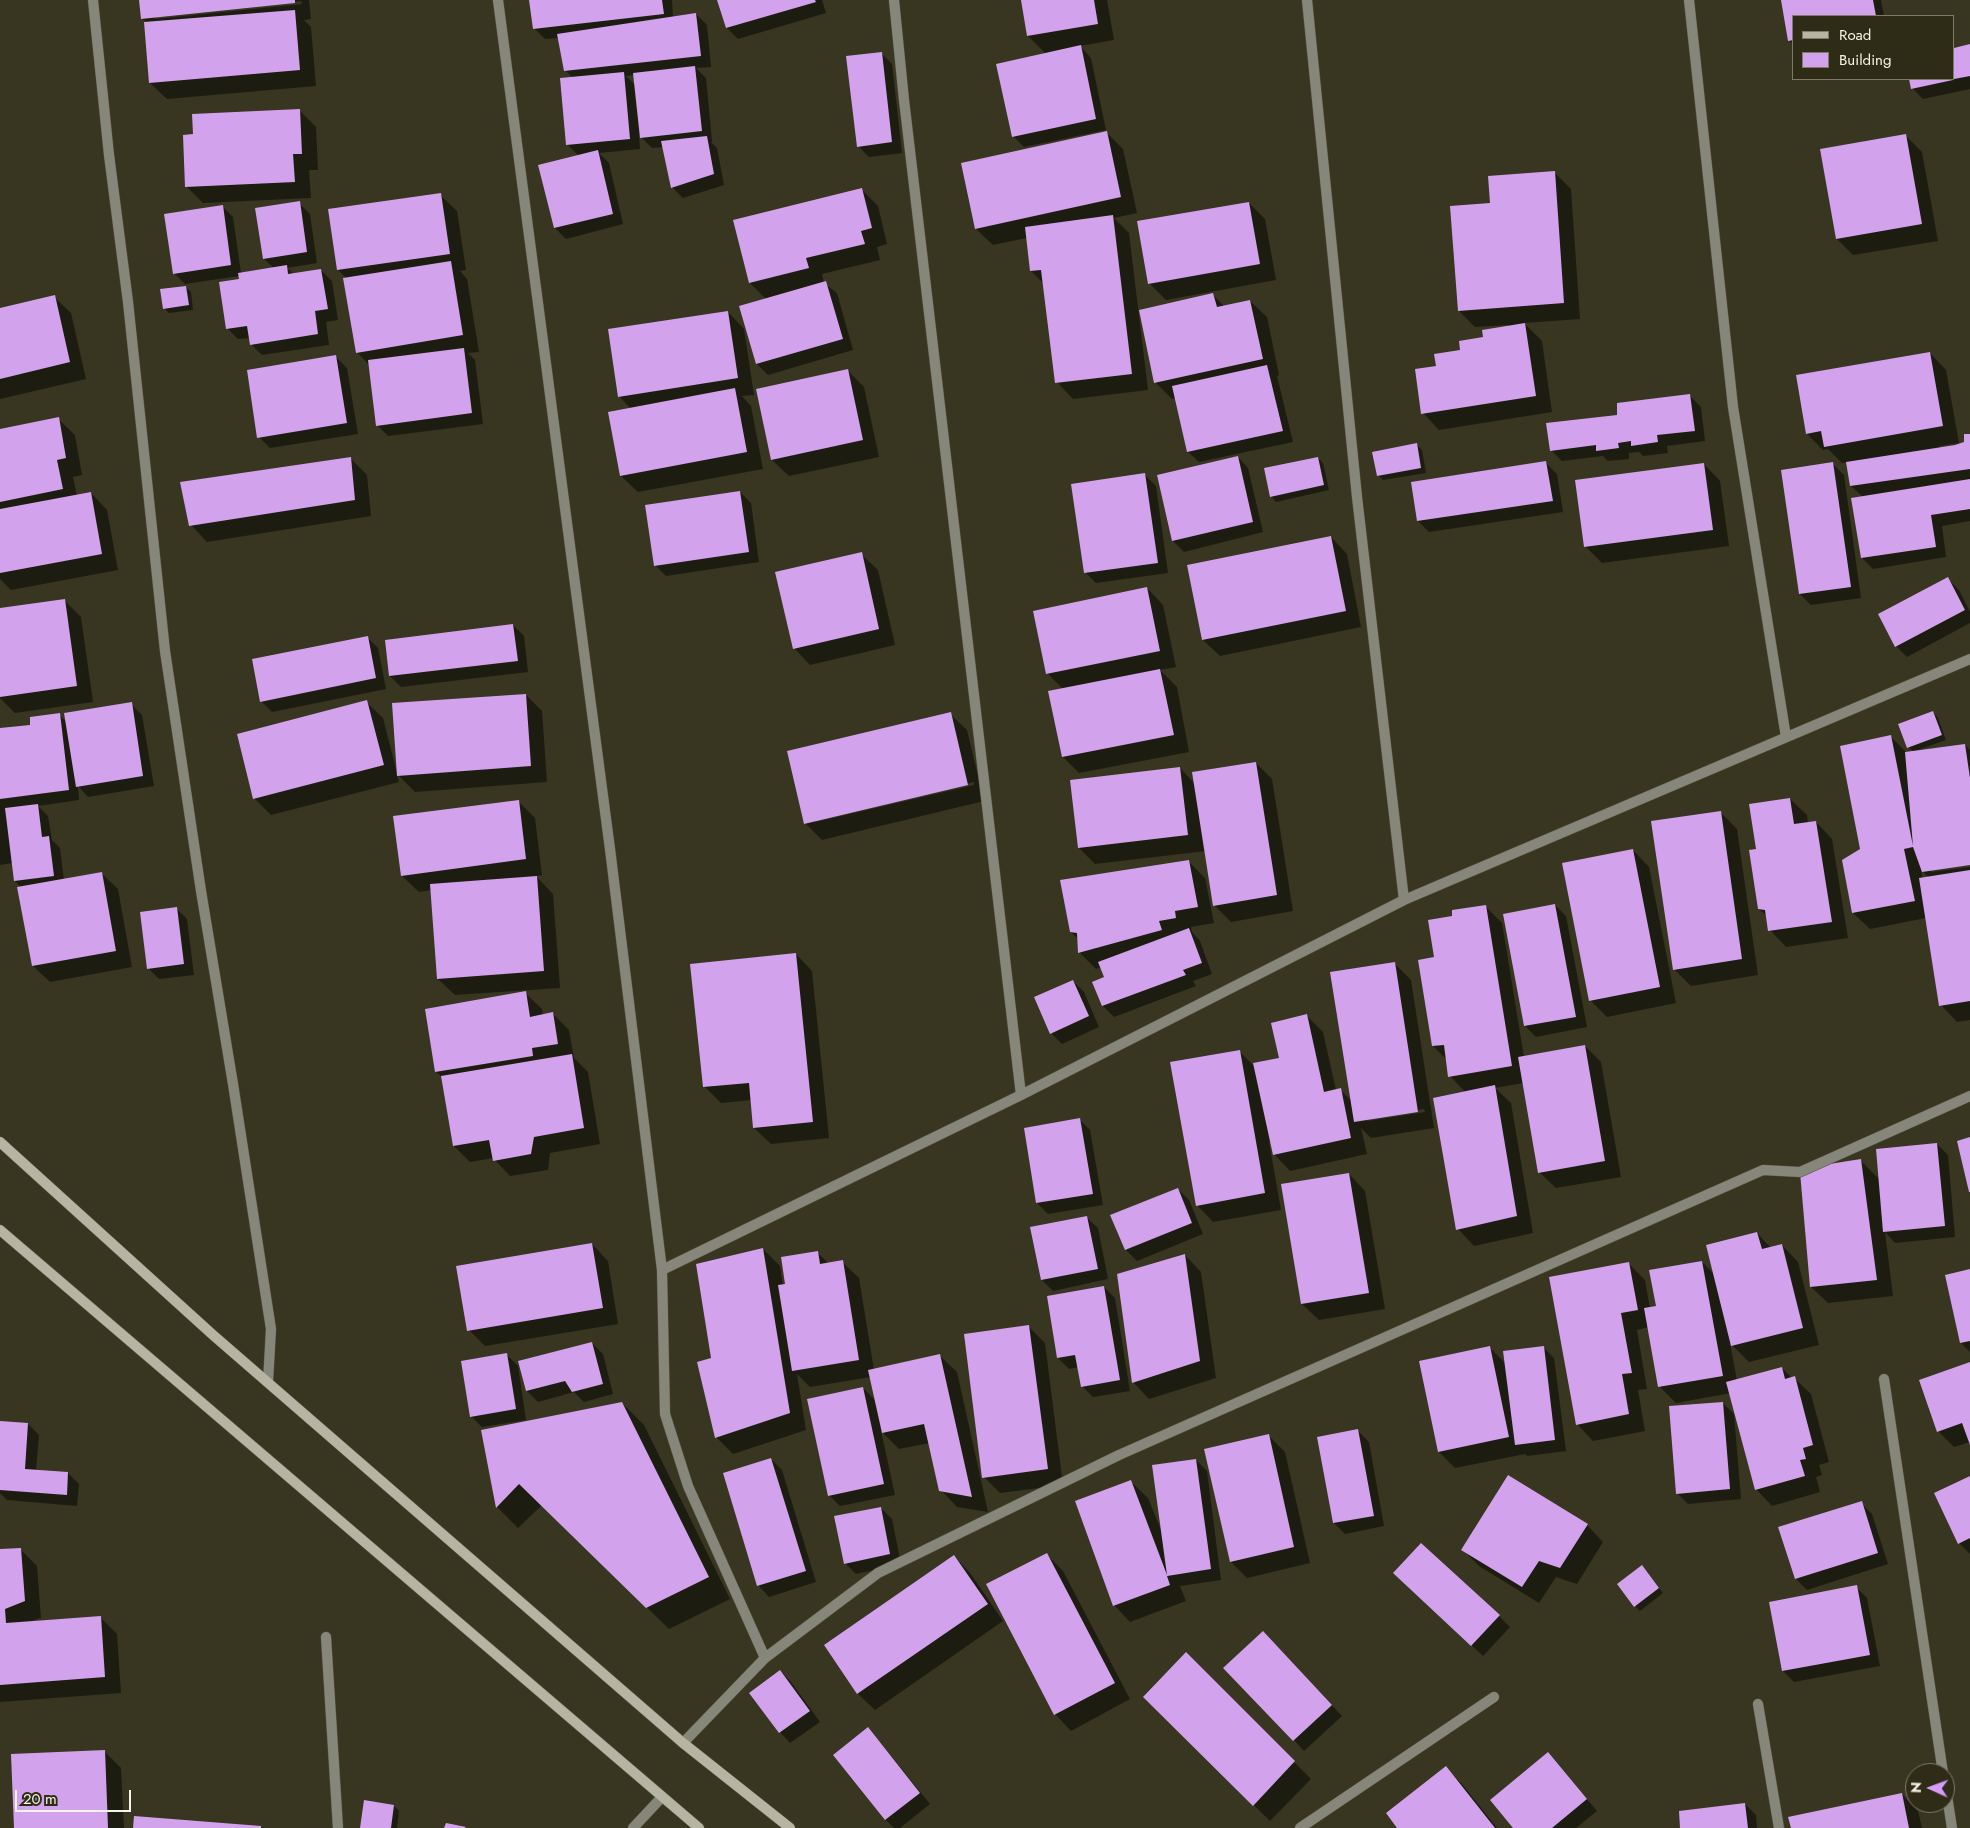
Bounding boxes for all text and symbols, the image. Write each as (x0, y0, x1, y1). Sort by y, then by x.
legend (1792, 15, 1955, 80)
text: Road (1839, 24, 1871, 46)
text: Building (1839, 49, 1891, 71)
north arrow (1905, 1763, 1955, 1813)
scale bar (18, 1780, 134, 1812)
text: N (1906, 1782, 1926, 1793)
text: 20 m (23, 1788, 57, 1810)

